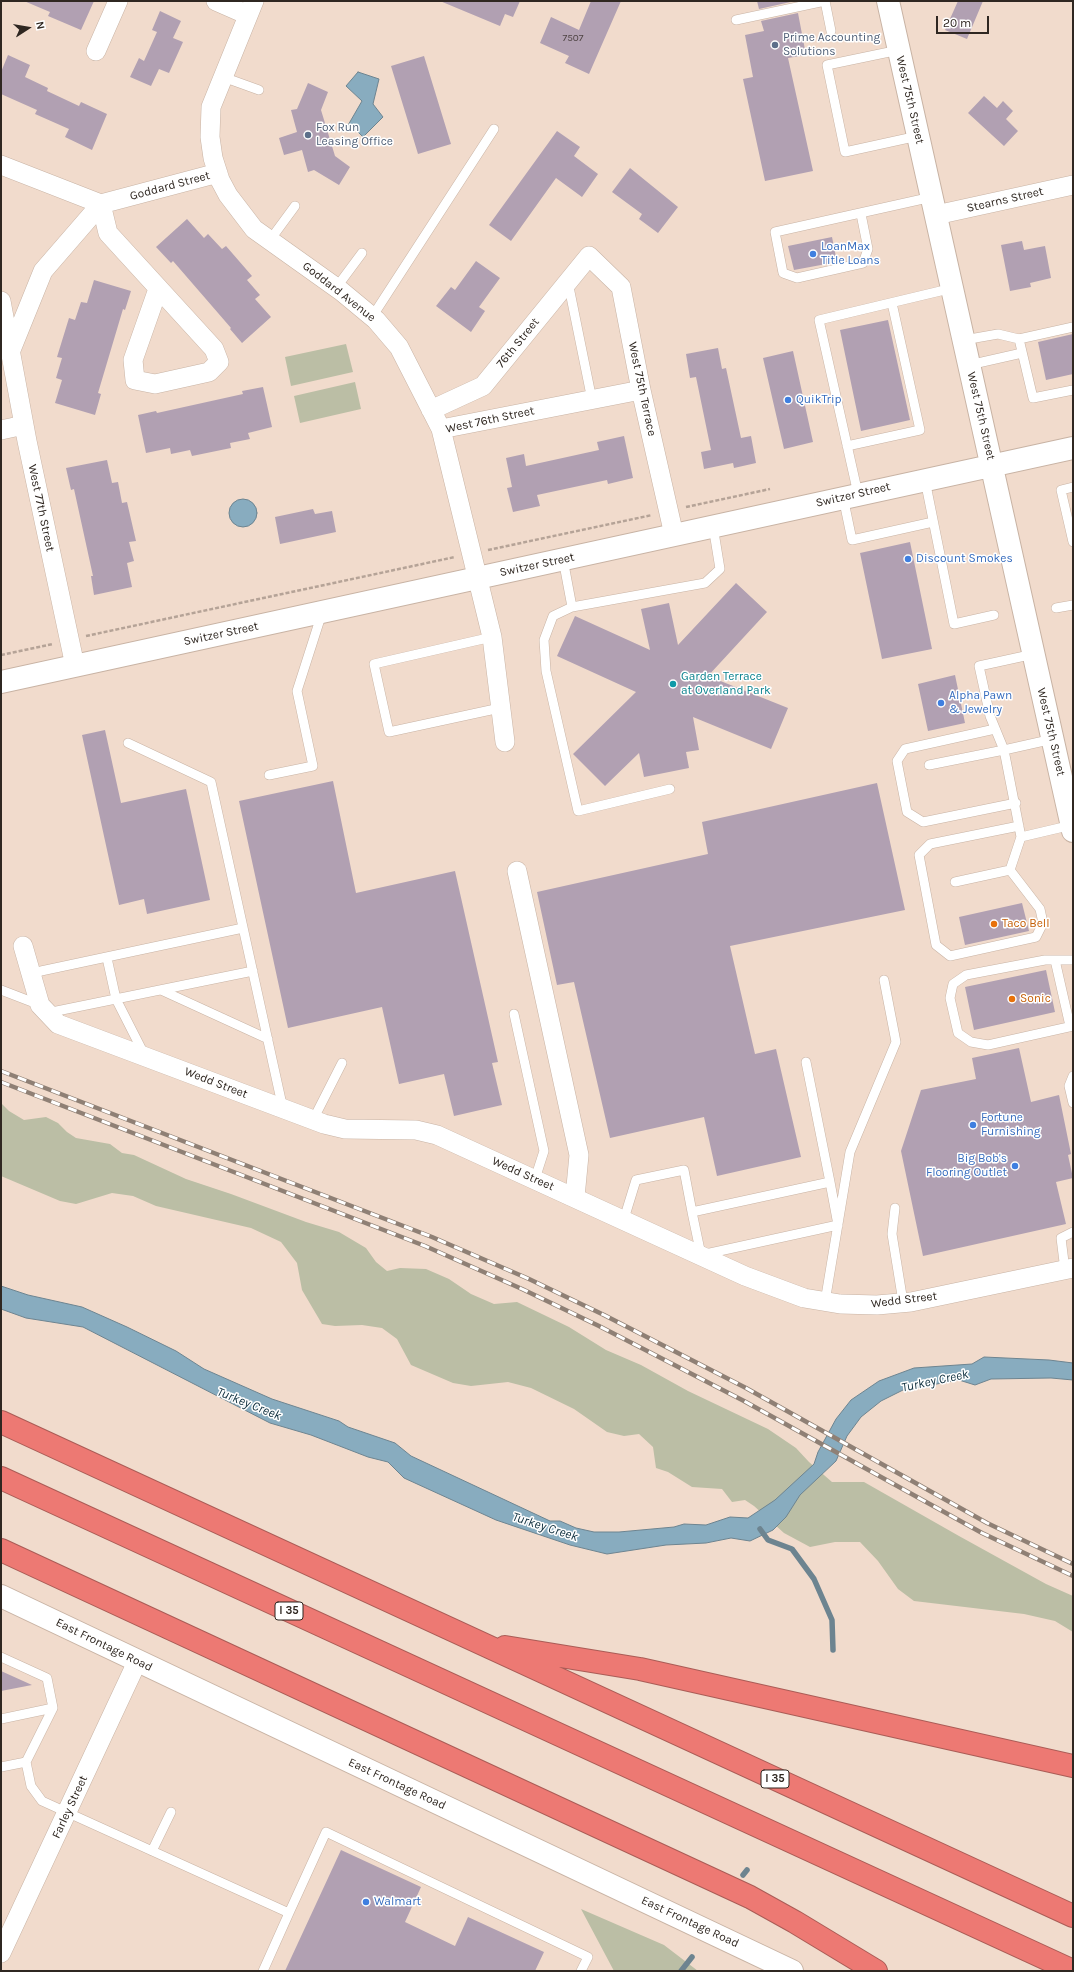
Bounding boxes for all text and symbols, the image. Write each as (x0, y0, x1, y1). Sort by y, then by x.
north arrow (8, 8, 48, 48)
scale bar (938, 8, 991, 34)
text: 20 m (943, 16, 971, 30)
text: N (33, 20, 47, 31)
place label: Prime Accounting Solutions (783, 31, 880, 59)
house number: 7507 (563, 32, 583, 44)
marker: Prime Accounting Solutions (770, 40, 780, 50)
street label: West 75th Street (893, 54, 927, 146)
place label: Fox Run Leasing Office (316, 121, 393, 149)
marker: Fox Run Leasing Office (303, 130, 313, 140)
street label: Goddard Street (128, 168, 212, 204)
street label: Stearns Street (965, 184, 1045, 216)
place label: LoanMax Title Loans (821, 240, 880, 268)
marker: LoanMax Title Loans (808, 249, 818, 259)
street label: Goddard Avenue (300, 259, 378, 325)
street label: 76th Street (494, 315, 542, 371)
street label: West 75th Terrace (625, 341, 659, 437)
street label: West 75th Street (964, 370, 998, 462)
place label: QuikTrip (796, 393, 841, 407)
marker: QuikTrip (783, 395, 793, 405)
street label: West 76th Street (444, 404, 536, 436)
street label: West 77th Street (25, 463, 57, 553)
street label: Switzer Street (814, 479, 892, 511)
street label: Switzer Street (498, 550, 576, 580)
place label: Discount Smokes (916, 552, 1013, 566)
marker: Discount Smokes (903, 554, 913, 564)
street label: Switzer Street (182, 619, 260, 649)
place label: Garden Terrace at Overland Park (681, 670, 771, 698)
marker: Garden Terrace at Overland Park (668, 679, 678, 689)
street label: West 75th Street (1034, 686, 1068, 778)
place label: Alpha Pawn & Jewelry (949, 689, 1012, 717)
marker: Alpha Pawn & Jewelry (936, 698, 946, 708)
place label: Taco Bell (1002, 917, 1050, 931)
marker: Taco Bell (989, 919, 999, 929)
place label: Sonic (1020, 992, 1051, 1006)
marker: Sonic (1007, 994, 1017, 1004)
street label: Wedd Street (182, 1064, 250, 1102)
place label: Fortune Furnishing (981, 1111, 1041, 1139)
marker: Fortune Furnishing (968, 1120, 978, 1130)
place label: Big Bob's Flooring Outlet (926, 1152, 1007, 1180)
street label: Wedd Street (490, 1154, 556, 1194)
marker: Big Bob's Flooring Outlet (1010, 1161, 1020, 1171)
street label: Wedd Street (870, 1289, 938, 1311)
water label: Turkey Creek (900, 1366, 970, 1396)
water label: Turkey Creek (215, 1384, 283, 1424)
water label: Turkey Creek (510, 1509, 580, 1545)
road number: I 35 (275, 1602, 303, 1620)
street label: East Frontage Road (53, 1615, 155, 1675)
street label: East Frontage Road (346, 1755, 448, 1813)
road number: I 35 (761, 1770, 789, 1788)
street label: Farley Street (49, 1773, 91, 1841)
street label: East Frontage Road (639, 1893, 741, 1951)
place label: Walmart (374, 1895, 421, 1909)
marker: Walmart (361, 1897, 371, 1907)

